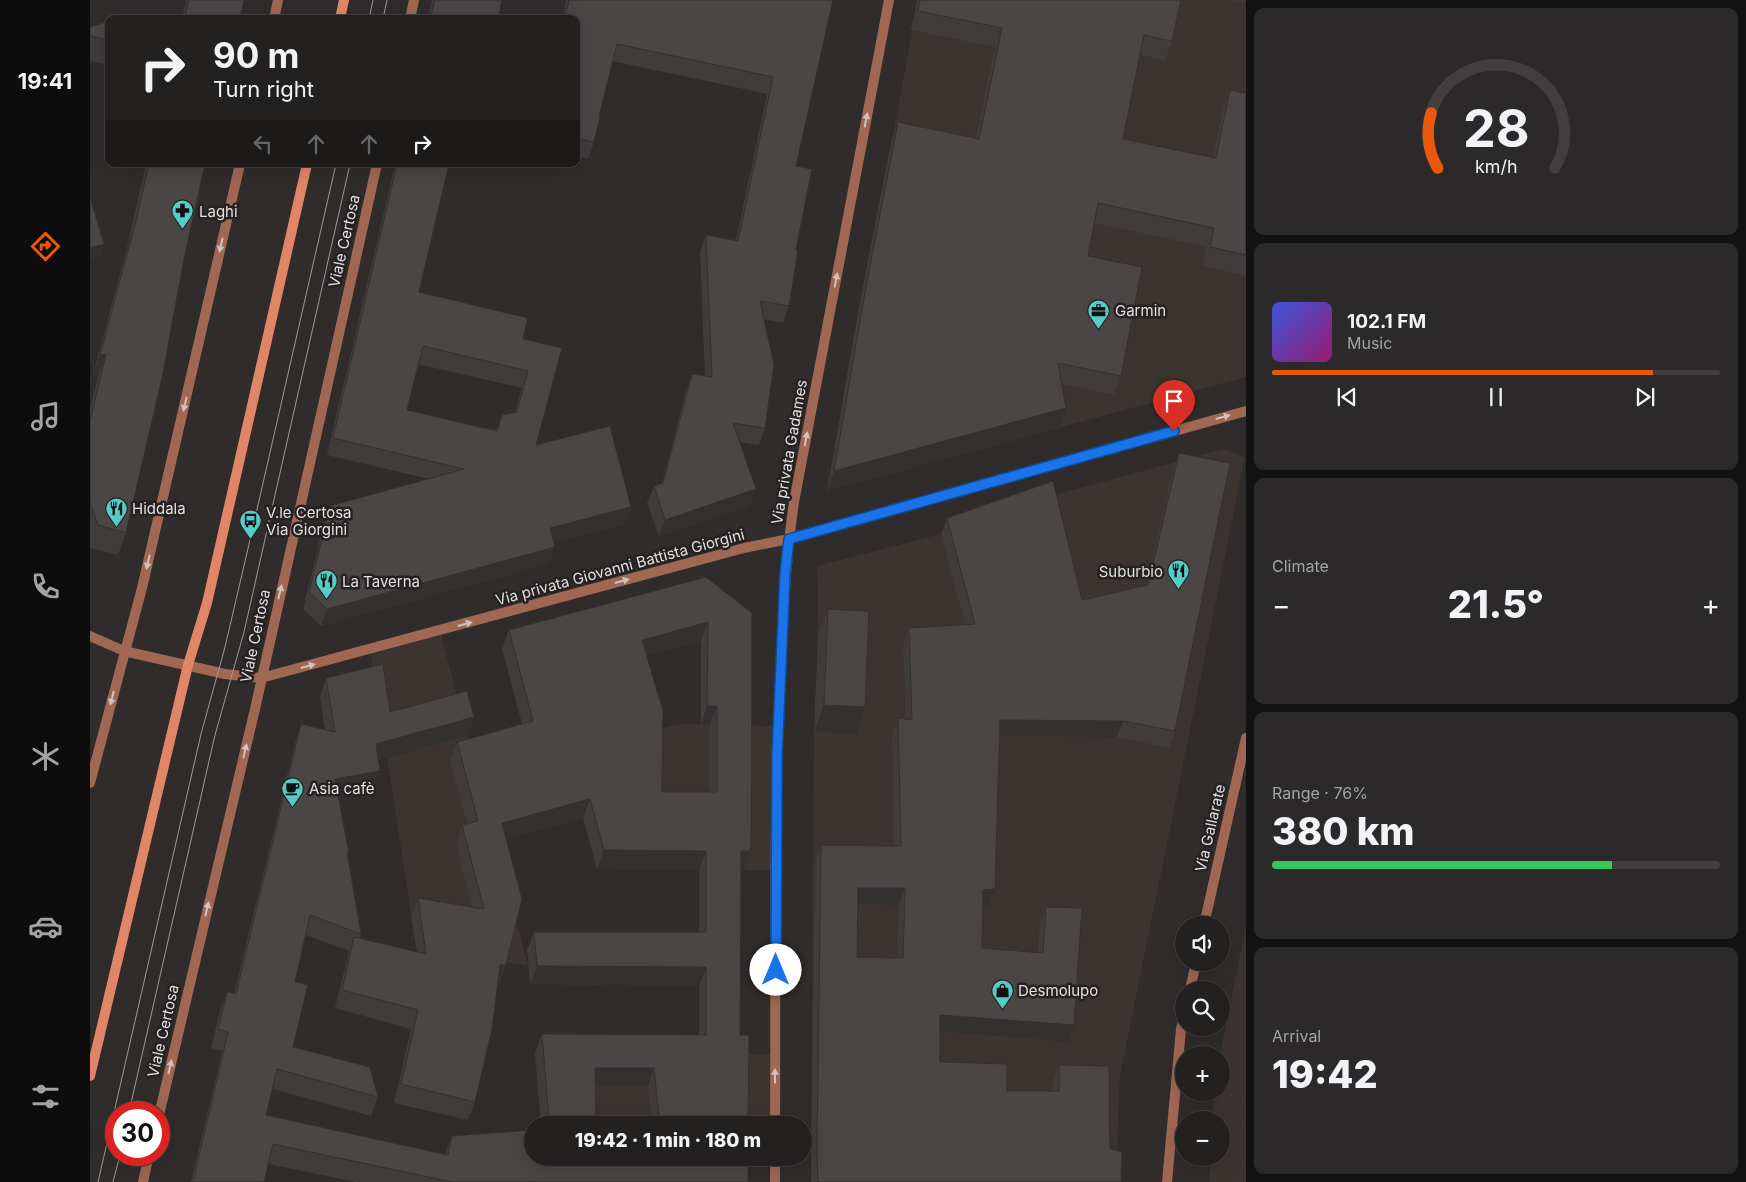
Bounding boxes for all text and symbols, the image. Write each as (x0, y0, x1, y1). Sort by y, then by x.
text: 90 m (213, 34, 300, 76)
icon: right (130, 35, 195, 100)
text: 19:41 (18, 68, 72, 94)
text: Turn right (213, 76, 314, 102)
text: 28 (1463, 97, 1529, 160)
one-way arrow (863, 112, 871, 128)
icon: left (249, 130, 277, 158)
icon: ahead (302, 130, 330, 158)
icon: ahead (355, 130, 383, 158)
icon: right (408, 130, 436, 158)
text: km/h (1475, 156, 1517, 177)
street label: Viale Certosa (324, 193, 364, 289)
pharmacy icon: Laghi (171, 199, 195, 230)
place label: Laghi (199, 202, 238, 221)
icon: directions (28, 229, 63, 264)
one-way arrow (217, 238, 225, 253)
one-way arrow (833, 271, 841, 287)
office icon: Garmin (1087, 298, 1111, 329)
place label: Garmin (1115, 301, 1166, 320)
text: 102.1 FM (1347, 310, 1426, 333)
text: Music (1347, 333, 1392, 353)
street label: Via privata Gadames (767, 378, 811, 526)
pin (1153, 380, 1195, 431)
icon: previous (1333, 383, 1361, 411)
icon: pause (1482, 383, 1510, 411)
icon: next (1631, 383, 1659, 411)
icon: arrive (1160, 387, 1188, 415)
one-way arrow (181, 396, 189, 411)
icon: music (28, 399, 63, 434)
one-way arrow (1216, 413, 1231, 421)
one-way arrow (802, 431, 810, 447)
restaurant icon: Hiddala (104, 496, 128, 527)
place label: Hiddala (132, 499, 186, 518)
place label: V.le Certosa Via Giorgini (266, 503, 352, 539)
bus stop icon: V.le Certosa Via Giorgini (238, 509, 262, 540)
street label: Via privata Giovanni Battista Giorgini (493, 525, 747, 609)
one-way arrow (144, 554, 152, 570)
text: Climate (1272, 556, 1329, 576)
restaurant icon: Suburbio (1167, 559, 1191, 590)
place label: Suburbio (1099, 562, 1163, 581)
icon: phone (28, 569, 63, 604)
restaurant icon: La Taverna (314, 569, 338, 600)
place label: La Taverna (342, 572, 420, 591)
one-way arrow (614, 577, 629, 585)
text: 21.5° (1448, 581, 1544, 627)
one-way arrow (276, 585, 284, 600)
street label: Viale Certosa (236, 588, 274, 684)
text: − (1272, 588, 1291, 622)
text: + (1701, 588, 1720, 622)
one-way arrow (457, 619, 472, 627)
one-way arrow (301, 662, 316, 670)
one-way arrow (108, 690, 116, 706)
icon: climate (28, 739, 63, 774)
one-way arrow (241, 743, 249, 758)
cafe icon: Asia cafè (281, 776, 305, 807)
place label: Asia cafè (309, 779, 375, 798)
street label: Via Gallarate (1191, 782, 1229, 874)
text: Range · 76% (1272, 783, 1368, 803)
text: 380 km (1272, 808, 1415, 854)
one-way arrow (203, 902, 211, 917)
icon: car (28, 909, 63, 944)
map controls (1175, 916, 1230, 1166)
button: sound (1175, 916, 1230, 971)
position arrow (749, 943, 801, 995)
shop icon: Desmolupo (990, 978, 1014, 1009)
place label: Desmolupo (1018, 981, 1098, 1000)
button: search (1175, 981, 1230, 1036)
street label: Viale Certosa (143, 983, 183, 1079)
text: Arrival (1272, 1026, 1321, 1046)
button: + (1175, 1046, 1230, 1101)
text: 19:42 (1272, 1051, 1378, 1097)
one-way arrow (166, 1060, 174, 1075)
one-way arrow (771, 1068, 779, 1084)
icon: filters (28, 1079, 63, 1114)
speed limit sign: 30 (105, 1101, 170, 1166)
button: − (1175, 1111, 1230, 1166)
text: 19:42 · 1 min · 180 m (575, 1129, 761, 1152)

